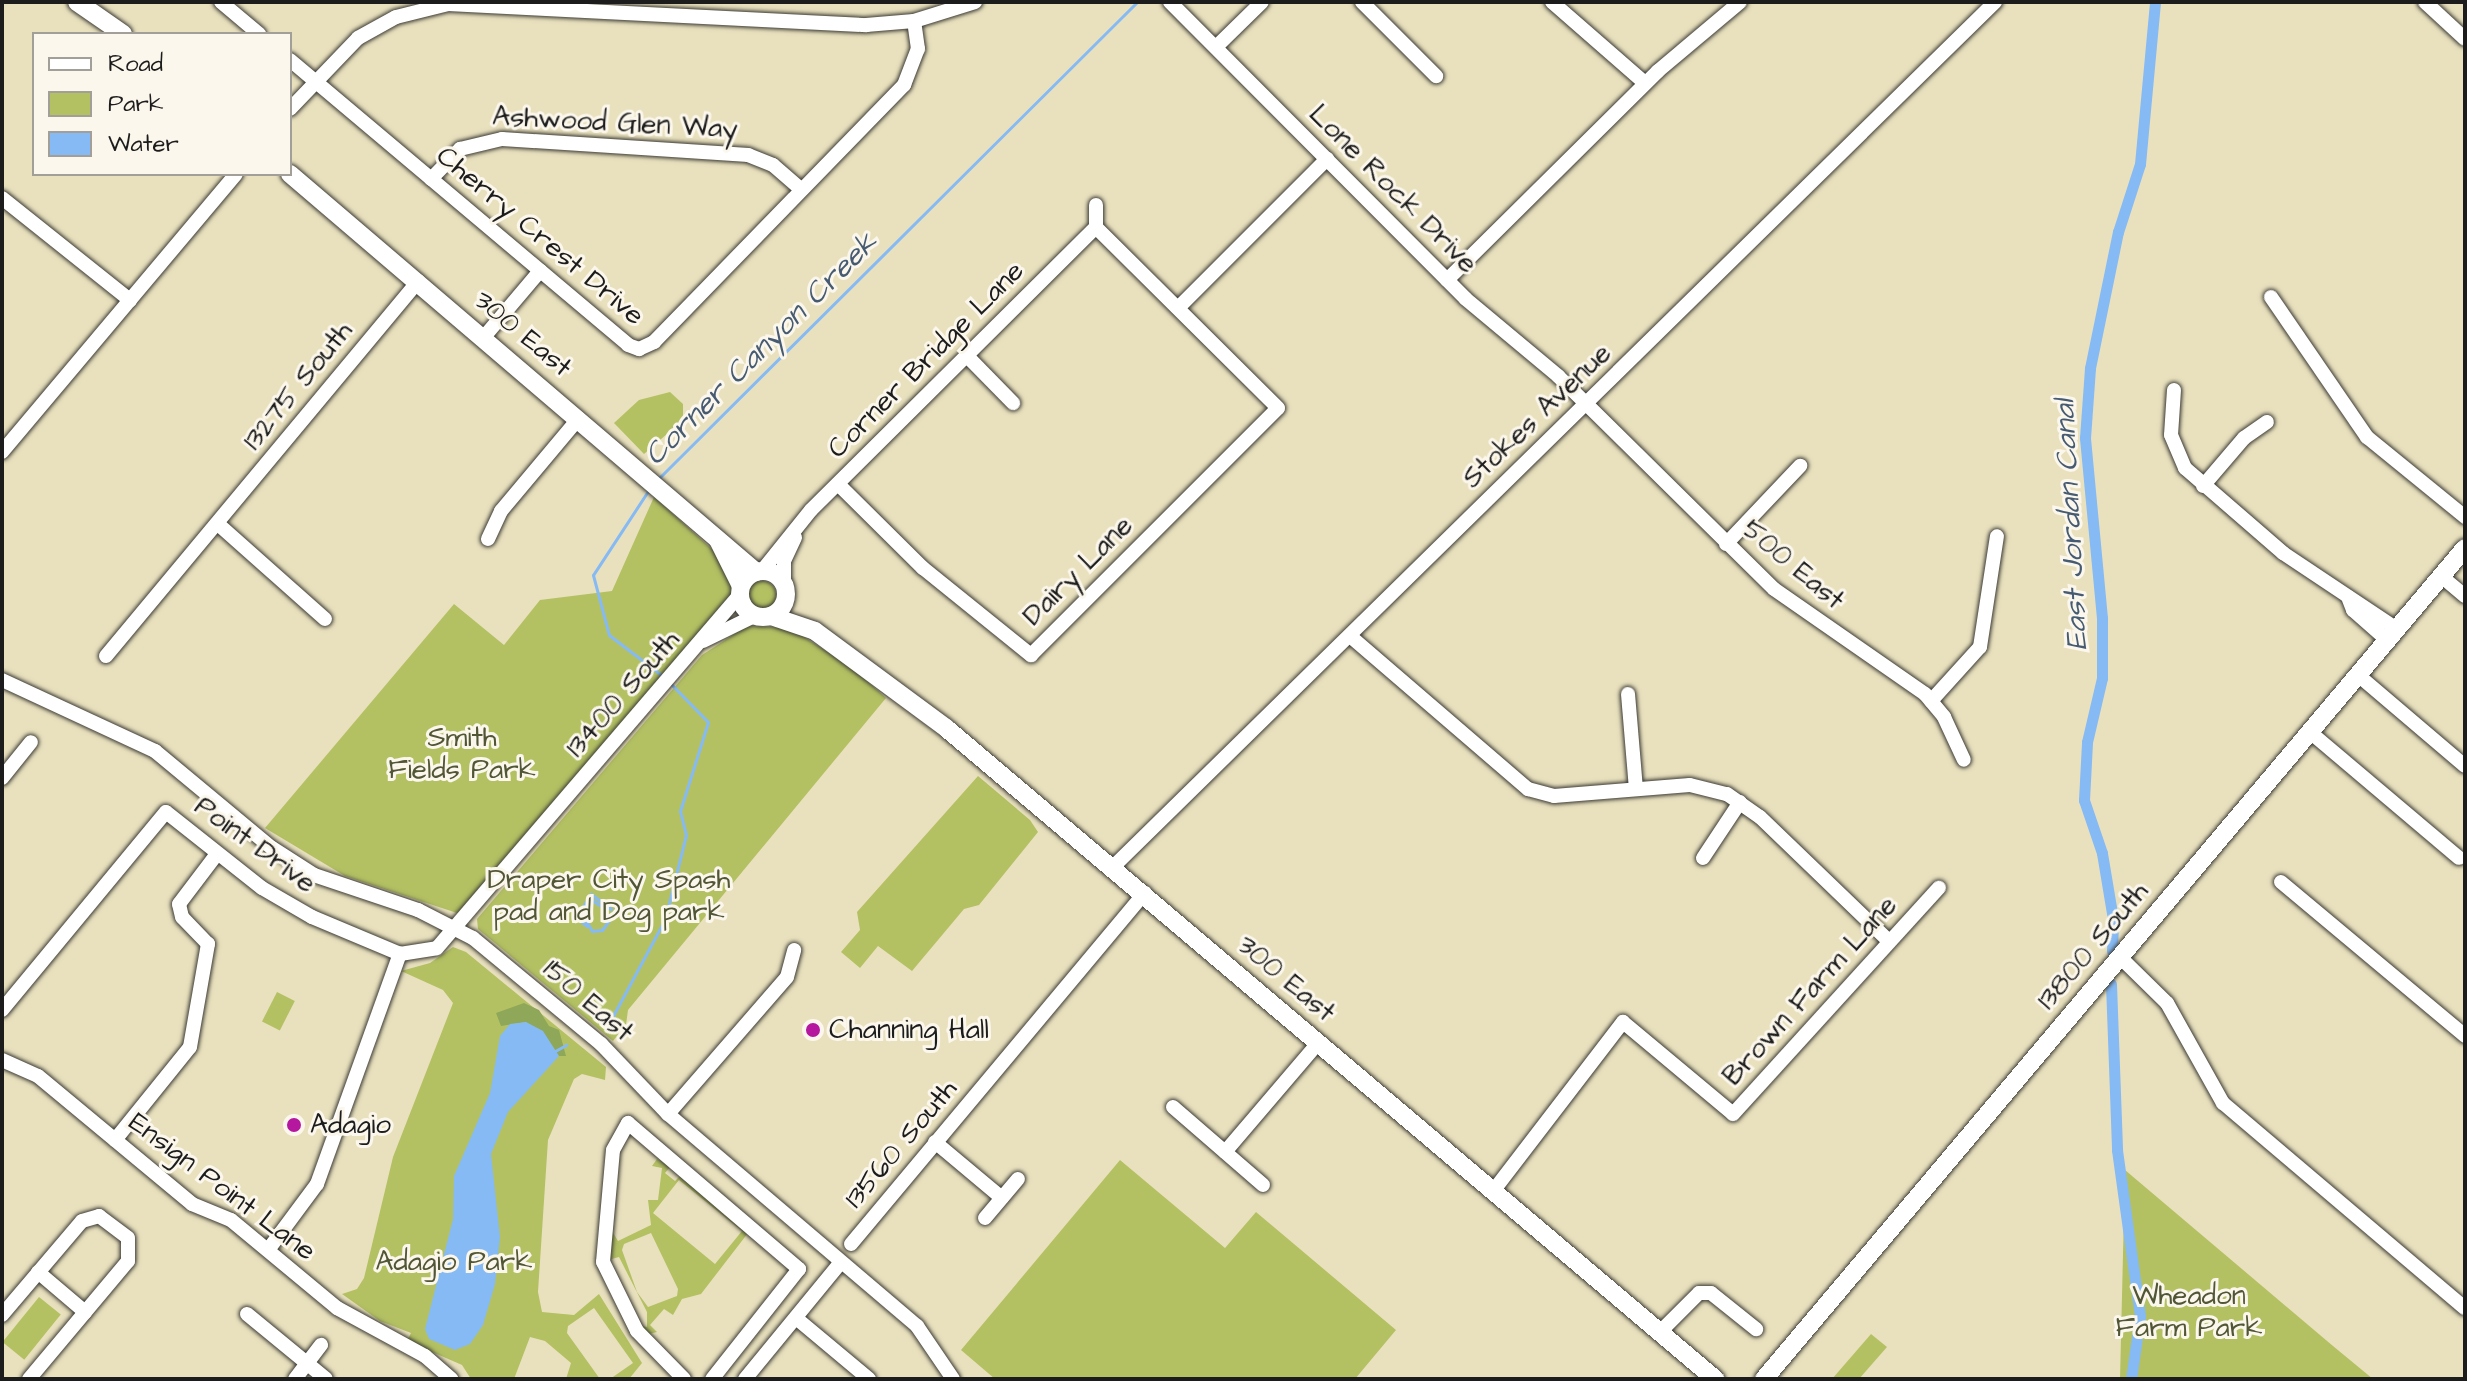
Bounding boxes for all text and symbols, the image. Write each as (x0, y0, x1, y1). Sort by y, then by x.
legend (32, 32, 292, 176)
text: Road (108, 47, 163, 81)
text: Park (108, 87, 164, 121)
street label: Lone Rock Drive (1302, 98, 1484, 280)
street label: Ashwood Glen Way (491, 100, 739, 146)
text: Water (108, 127, 179, 161)
street label: Cherry Crest Drive (429, 139, 651, 333)
water label: Corner Canyon Creek (637, 225, 885, 473)
street label: Corner Bridge Lane (821, 255, 1031, 465)
street label: 300 East (467, 284, 579, 384)
street label: 13275 South (236, 315, 360, 457)
street label: Stokes Avenue (1456, 337, 1618, 495)
water label: East Jordan Canal (2046, 399, 2096, 651)
street label: Dairy Lane (1016, 509, 1140, 633)
street label: 500 East (1735, 513, 1851, 617)
street label: 13400 South (559, 624, 687, 764)
park label: Smith Fields Park (388, 721, 536, 787)
street label: Point Drive (188, 790, 322, 900)
park label: Draper City Spash pad and Dog park (488, 863, 730, 929)
street label: 13800 South (2030, 876, 2156, 1016)
street label: Brown Farm Lane (1716, 889, 1904, 1093)
street label: 300 East (1230, 929, 1342, 1029)
street label: 150 East (536, 953, 640, 1049)
place label: Channing Hall (829, 1013, 989, 1047)
marker: Channing Hall (804, 1021, 822, 1039)
street label: 13560 South (838, 1073, 964, 1215)
street label: Ensign Point Lane (122, 1106, 322, 1268)
place label: Adagio (310, 1108, 391, 1142)
marker: Adagio (285, 1116, 303, 1134)
park label: Adagio Park (376, 1245, 532, 1279)
park label: Wheadon Farm Park (2116, 1279, 2262, 1345)

